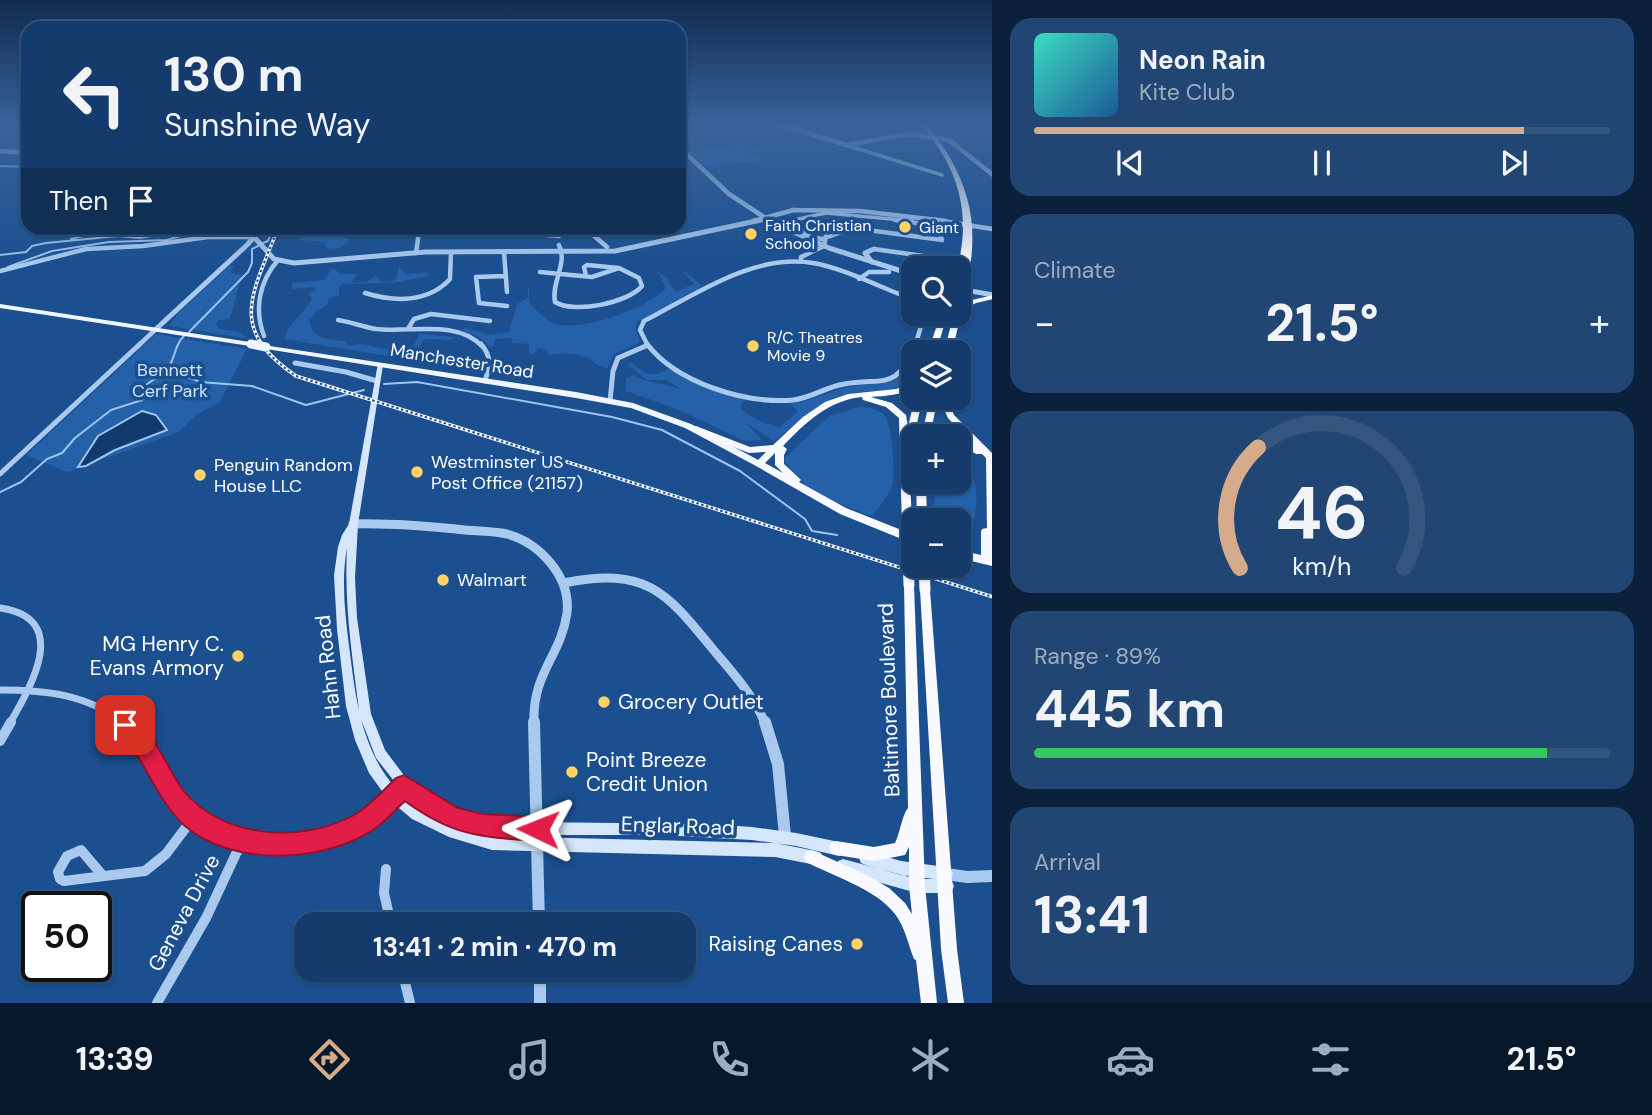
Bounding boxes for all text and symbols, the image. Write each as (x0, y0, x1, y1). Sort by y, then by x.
text: 130 m (164, 42, 304, 106)
text: Neon Rain (1139, 43, 1266, 77)
icon: left (49, 49, 140, 140)
text: Kite Club (1139, 77, 1235, 107)
text: Sunshine Way (164, 104, 371, 146)
icon: previous (1111, 144, 1149, 182)
icon: pause (1303, 144, 1341, 182)
icon: next (1495, 144, 1533, 182)
icon: arrive (122, 182, 160, 220)
text: Then (49, 184, 108, 218)
place label: Faith Christian School (765, 215, 871, 254)
place label: Giant (919, 217, 959, 238)
marker: Giant (897, 219, 913, 235)
marker: Faith Christian School (743, 226, 759, 242)
text: Climate (1034, 255, 1116, 285)
map controls (901, 256, 971, 578)
button: search (901, 256, 971, 326)
text: 21.5° (1265, 289, 1379, 357)
text: − (1034, 298, 1055, 348)
text: + (1589, 298, 1610, 348)
place label: R/C Theatres Movie 9 (767, 327, 863, 366)
street label: Manchester Road (388, 338, 536, 384)
marker: R/C Theatres Movie 9 (745, 338, 761, 354)
button: layers (901, 340, 971, 410)
park label: Bennett Cerf Park (132, 358, 208, 403)
button: + (901, 424, 971, 494)
place label: Westminster US Post Office (21157) (431, 450, 583, 495)
place label: Penguin Random House LLC (214, 453, 353, 498)
marker: Westminster US Post Office (21157) (409, 464, 425, 480)
text: 46 (1275, 466, 1369, 561)
marker: Penguin Random House LLC (192, 467, 208, 483)
button: − (901, 508, 971, 578)
text: km/h (1292, 549, 1352, 582)
place label: Walmart (457, 568, 527, 592)
marker: Walmart (435, 572, 451, 588)
street label: Baltimore Boulevard (872, 603, 906, 797)
street label: Hahn Road (309, 614, 347, 720)
place label: MG Henry C. Evans Armory (90, 630, 224, 682)
text: Range · 89% (1034, 641, 1161, 671)
marker: MG Henry C. Evans Armory (230, 648, 246, 664)
text: 445 km (1034, 675, 1225, 743)
place label: Grocery Outlet (618, 688, 764, 716)
marker: Grocery Outlet (596, 694, 612, 710)
pin (95, 695, 155, 755)
icon: arrive (106, 706, 144, 744)
place label: Point Breeze Credit Union (586, 746, 708, 798)
marker: Point Breeze Credit Union (564, 764, 580, 780)
position arrow (501, 792, 575, 866)
street label: Englar Road (621, 810, 735, 842)
text: Arrival (1034, 847, 1101, 877)
street label: Geneva Drive (141, 850, 227, 976)
text: 13:41 (1034, 881, 1150, 949)
speed limit sign: 50 (21, 891, 112, 982)
text: 13:41 · 2 min · 470 m (373, 930, 617, 964)
place label: Raising Canes (708, 930, 843, 958)
marker: Raising Canes (849, 936, 865, 952)
icon: directions (305, 1035, 354, 1084)
icon: music (505, 1035, 554, 1084)
icon: phone (705, 1035, 754, 1084)
icon: climate (906, 1035, 955, 1084)
icon: car (1106, 1035, 1155, 1084)
icon: filters (1306, 1035, 1355, 1084)
text: 13:39 (76, 1038, 154, 1080)
text: 21.5° (1507, 1038, 1576, 1080)

